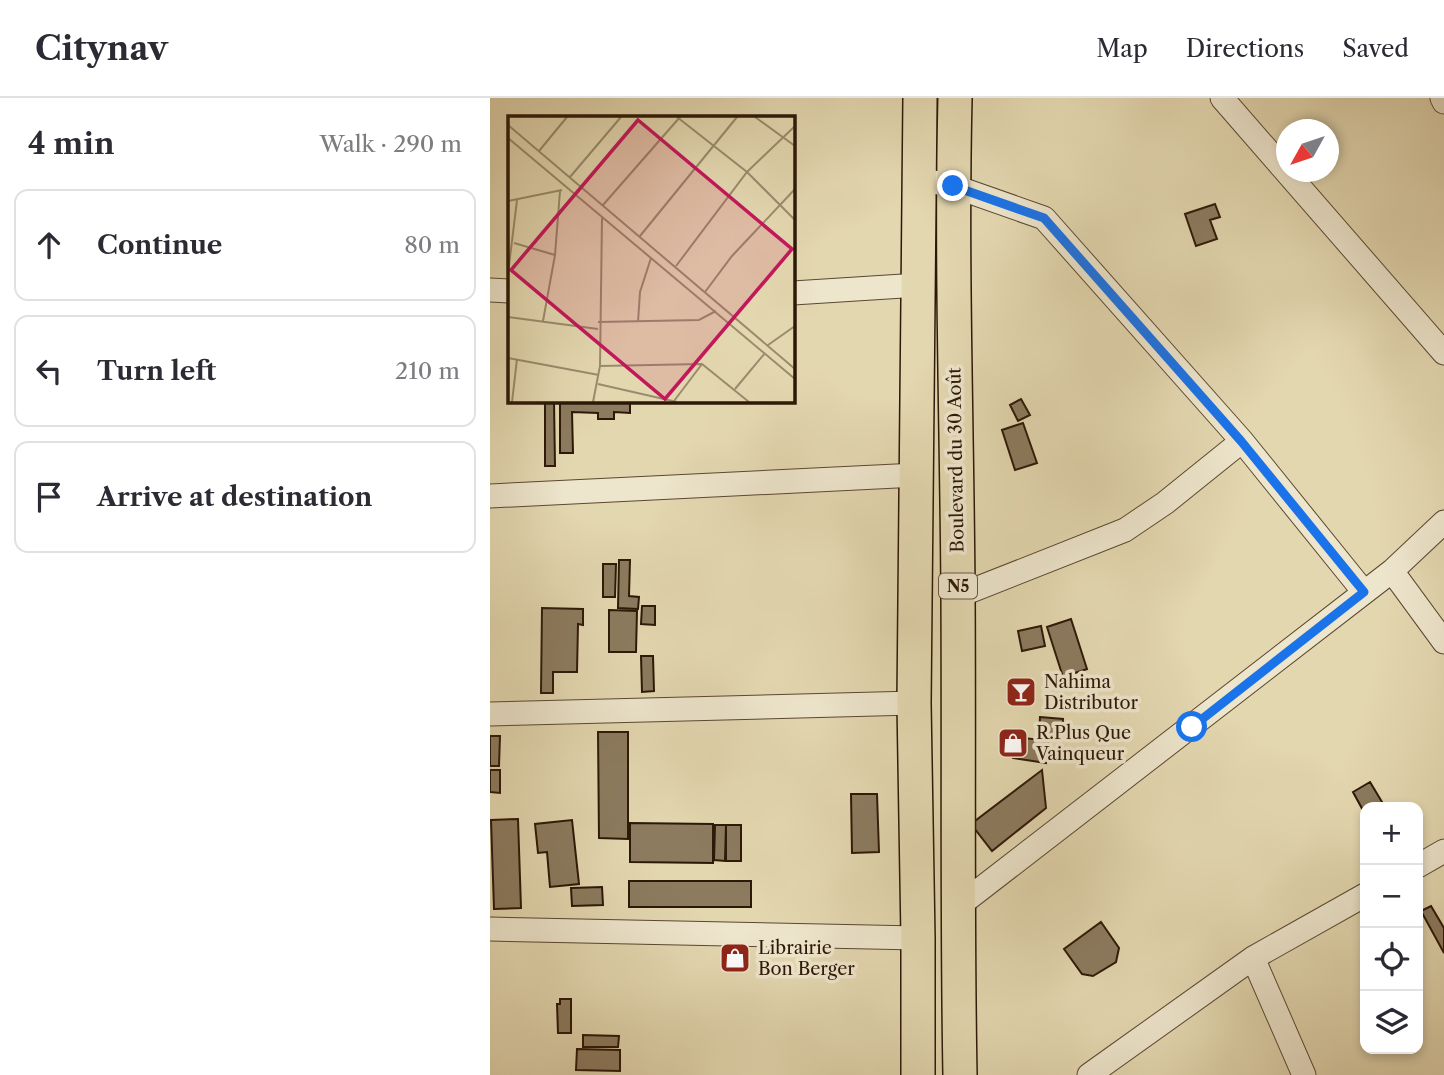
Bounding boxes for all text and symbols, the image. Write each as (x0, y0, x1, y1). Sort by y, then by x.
text: Citynav (35, 28, 168, 69)
text: Map (1096, 34, 1148, 63)
text: Directions (1186, 34, 1304, 63)
text: Saved (1342, 34, 1409, 63)
inset map (508, 116, 794, 402)
north arrow (1276, 119, 1339, 182)
text: 4 min (28, 125, 114, 162)
text: Walk · 290 m (320, 130, 462, 158)
route end (937, 170, 968, 201)
icon: ahead (30, 226, 68, 264)
text: Continue (97, 229, 222, 261)
text: 80 m (404, 231, 460, 259)
icon: left (30, 352, 68, 390)
text: Turn left (97, 355, 216, 387)
text: 210 m (395, 357, 460, 385)
street label: Boulevard du 30 Août (943, 367, 969, 553)
icon: arrive (30, 478, 68, 516)
text: Arrive at destination (97, 481, 372, 513)
road number: N5 (939, 573, 977, 598)
place label: Nahima Distributor (1044, 671, 1139, 714)
bar icon: Nahima Distributor (1004, 675, 1038, 709)
route start (1176, 711, 1207, 742)
place label: R.Plus Que Vainqueur (1035, 722, 1131, 765)
shop icon: R.Plus Que Vainqueur (996, 726, 1030, 760)
map controls (1360, 802, 1423, 1054)
button: + (1360, 802, 1423, 865)
button: − (1360, 865, 1423, 928)
button: locate (1360, 928, 1423, 991)
place label: Librairie Bon Berger (758, 937, 855, 980)
shop icon: Librairie Bon Berger (718, 941, 752, 975)
button: layers (1360, 991, 1423, 1054)

